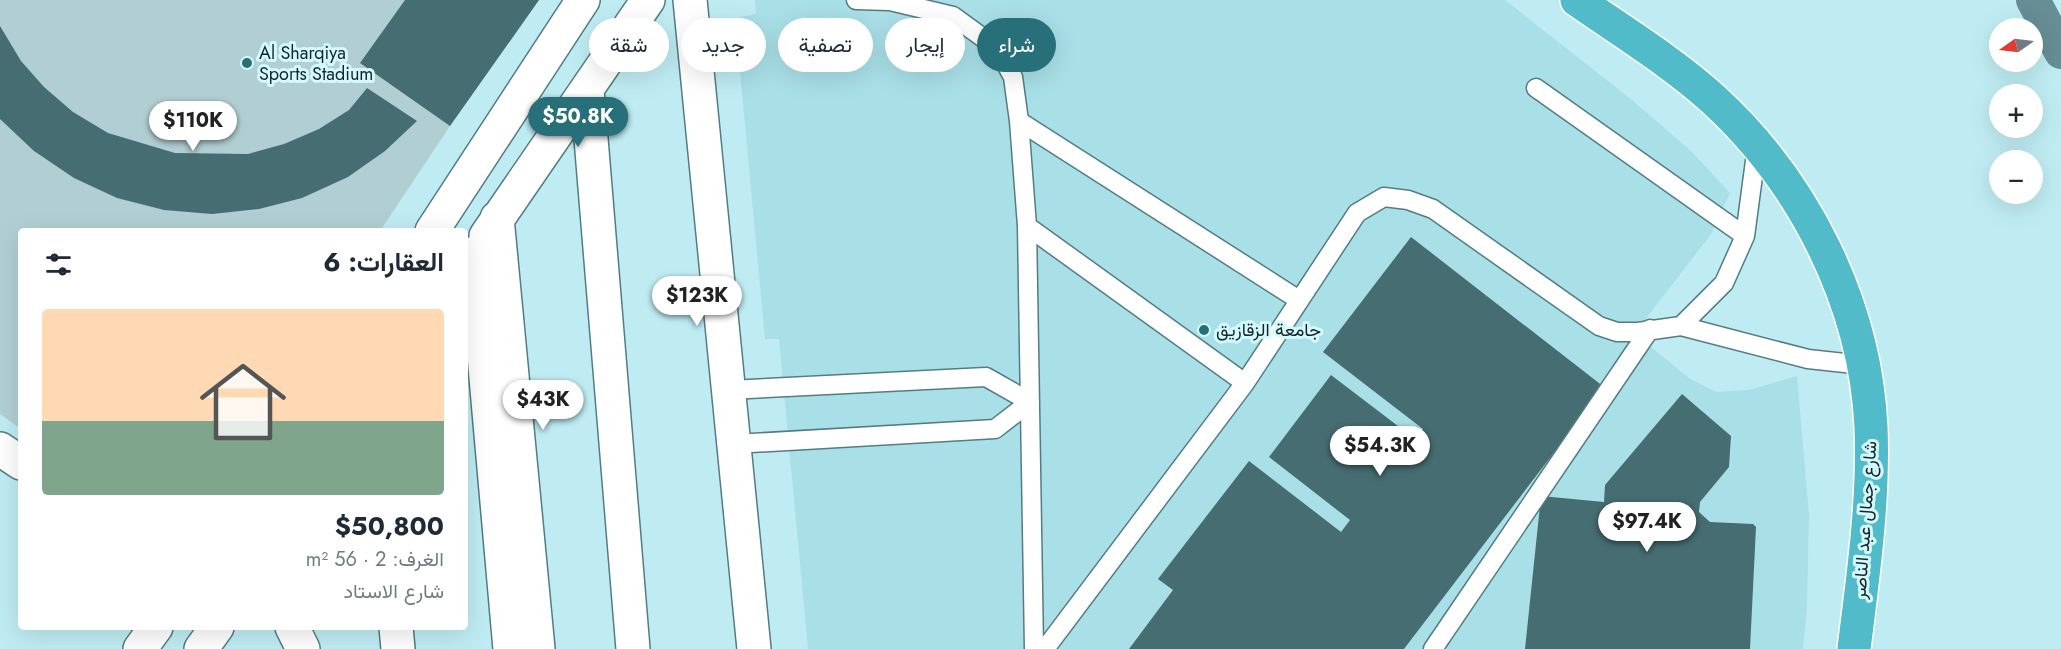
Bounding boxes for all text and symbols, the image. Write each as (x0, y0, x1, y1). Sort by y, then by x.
chip: شقة (589, 18, 669, 72)
chip: جديد (681, 18, 766, 72)
chip: تصفية (778, 18, 873, 72)
chip: إيجار (885, 18, 965, 72)
chip: شراء (977, 18, 1056, 72)
north arrow (1989, 18, 2043, 72)
map controls (1989, 18, 2043, 204)
place label: Al Sharqiya Sports Stadium (259, 40, 373, 87)
marker: Al Sharqiya Sports Stadium (240, 56, 254, 70)
button: + (1989, 84, 2043, 138)
pin: $50.8K (529, 97, 627, 148)
pin: $110K (151, 101, 235, 152)
text: $50.8K (542, 102, 614, 131)
text: $110K (163, 106, 223, 135)
button: − (1989, 150, 2043, 204)
text: العقارات: 6 (323, 243, 444, 281)
icon: filters (42, 248, 75, 281)
pin: $123K (655, 276, 739, 327)
text: $123K (666, 281, 728, 310)
place label: جامعة الزقازيق (1216, 317, 1321, 343)
marker: جامعة الزقازيق (1197, 323, 1211, 337)
icon: home (189, 348, 297, 456)
pin: $43K (507, 380, 579, 431)
text: $43K (517, 385, 569, 414)
pin: $54.3K (1331, 426, 1429, 477)
text: $54.3K (1344, 431, 1416, 460)
street label: شارع جمال عبد الناصر (1846, 440, 1883, 601)
pin: $97.4K (1598, 502, 1696, 553)
text: $50,800 (335, 507, 444, 545)
text: $97.4K (1612, 507, 1682, 536)
text: الغرف: 2 · 56 m² (306, 545, 444, 574)
text: شارع الاستاد (344, 577, 444, 606)

